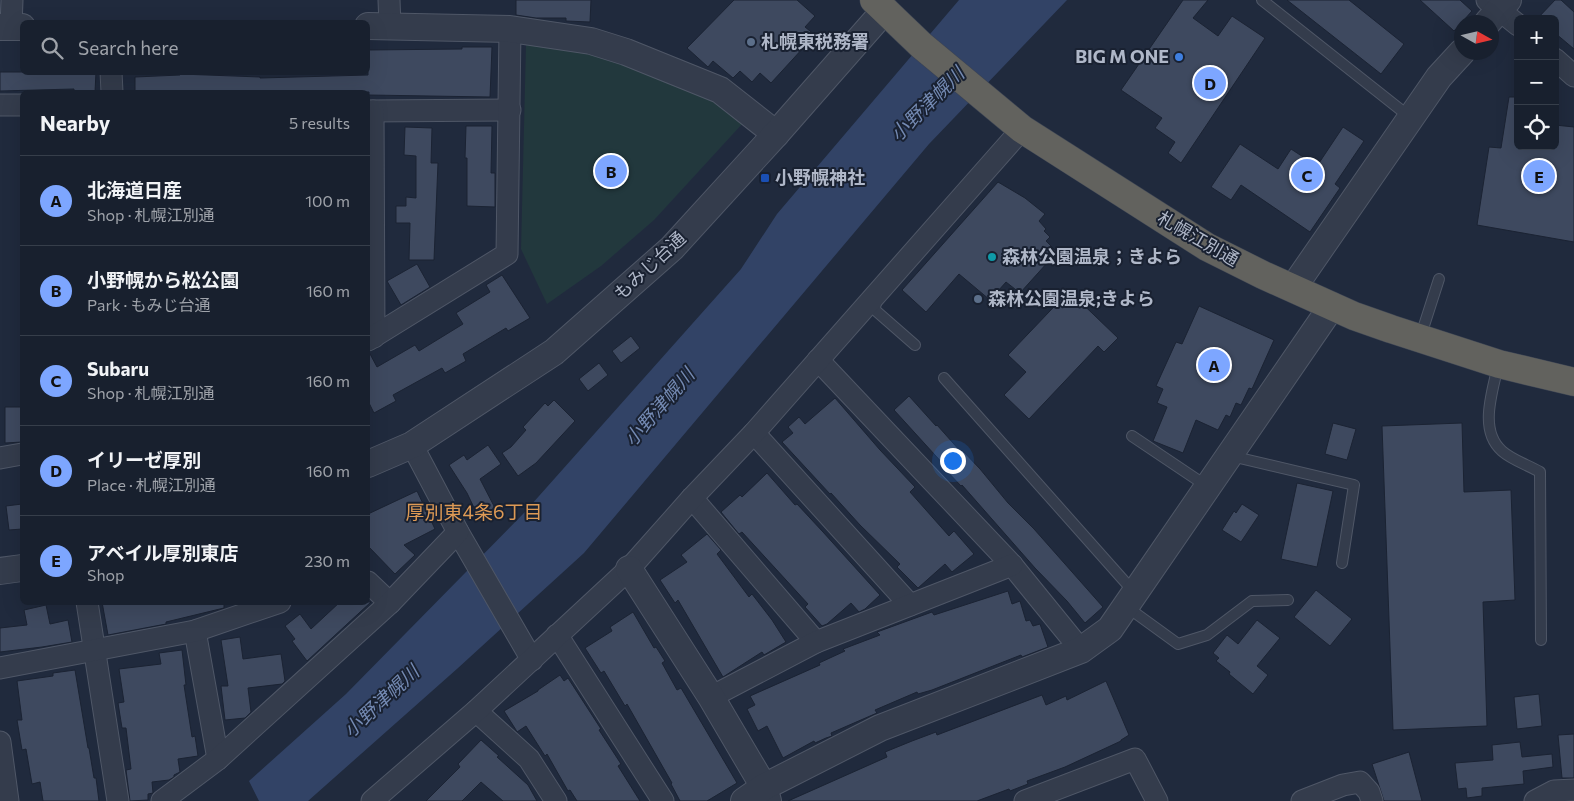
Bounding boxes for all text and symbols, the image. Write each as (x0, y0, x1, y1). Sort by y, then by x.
north arrow (1454, 15, 1499, 60)
map controls (1514, 15, 1559, 150)
button: + (1514, 15, 1559, 60)
search box (20, 20, 370, 75)
place label: 札幌東税務署 (761, 30, 869, 52)
icon: search (38, 34, 66, 62)
text: Search here (78, 36, 178, 59)
marker: 札幌東税務署 (745, 36, 757, 48)
place label: BIG M ONE (1075, 45, 1169, 67)
marker: BIG M ONE (1173, 51, 1185, 63)
button: − (1514, 60, 1559, 105)
water label: 小野津幌川 (885, 61, 970, 145)
pin: D (1194, 64, 1226, 102)
button: locate (1514, 105, 1559, 150)
text: Nearby (40, 110, 110, 135)
text: 5 results (289, 113, 350, 132)
pin: B (595, 152, 627, 190)
pin: C (1291, 156, 1323, 194)
pin: E (1523, 157, 1555, 195)
place label: 小野幌神社 (775, 166, 865, 188)
marker: 小野幌神社 (759, 172, 771, 184)
text: 北海道日産 (87, 178, 182, 201)
text: A (50, 191, 62, 210)
text: 100 m (305, 191, 350, 210)
text: Shop · 札幌江別通 (87, 205, 214, 224)
street label: 札幌江別通 (1154, 206, 1243, 270)
street label: もみじ台通 (609, 227, 690, 304)
place label: 森林公園温泉；きよら (1002, 245, 1182, 267)
marker: 森林公園温泉；きよら (986, 251, 998, 263)
text: 小野幌から松公園 (87, 268, 239, 291)
text: B (51, 281, 61, 300)
text: 160 m (306, 281, 350, 300)
place label: 森林公園温泉;きよら (988, 287, 1155, 309)
marker: 森林公園温泉;きよら (972, 293, 984, 305)
text: Park · もみじ台通 (87, 295, 210, 314)
pin: A (1198, 346, 1230, 384)
text: Subaru (87, 357, 149, 380)
water label: 小野津幌川 (619, 362, 700, 450)
text: C (51, 371, 61, 390)
text: 160 m (306, 371, 350, 390)
text: Shop · 札幌江別通 (87, 383, 214, 402)
text: イリーゼ厚別 (87, 448, 201, 471)
your location (940, 448, 966, 474)
text: D (50, 461, 62, 480)
text: 160 m (306, 461, 350, 480)
text: Place · 札幌江別通 (87, 475, 216, 494)
district label: 厚別東4条6丁目 (406, 500, 542, 523)
text: アベイル厚別東店 (87, 541, 239, 564)
text: E (51, 551, 61, 570)
text: 230 m (305, 551, 350, 570)
text: Shop (87, 565, 125, 584)
water label: 小野津幌川 (338, 658, 425, 741)

